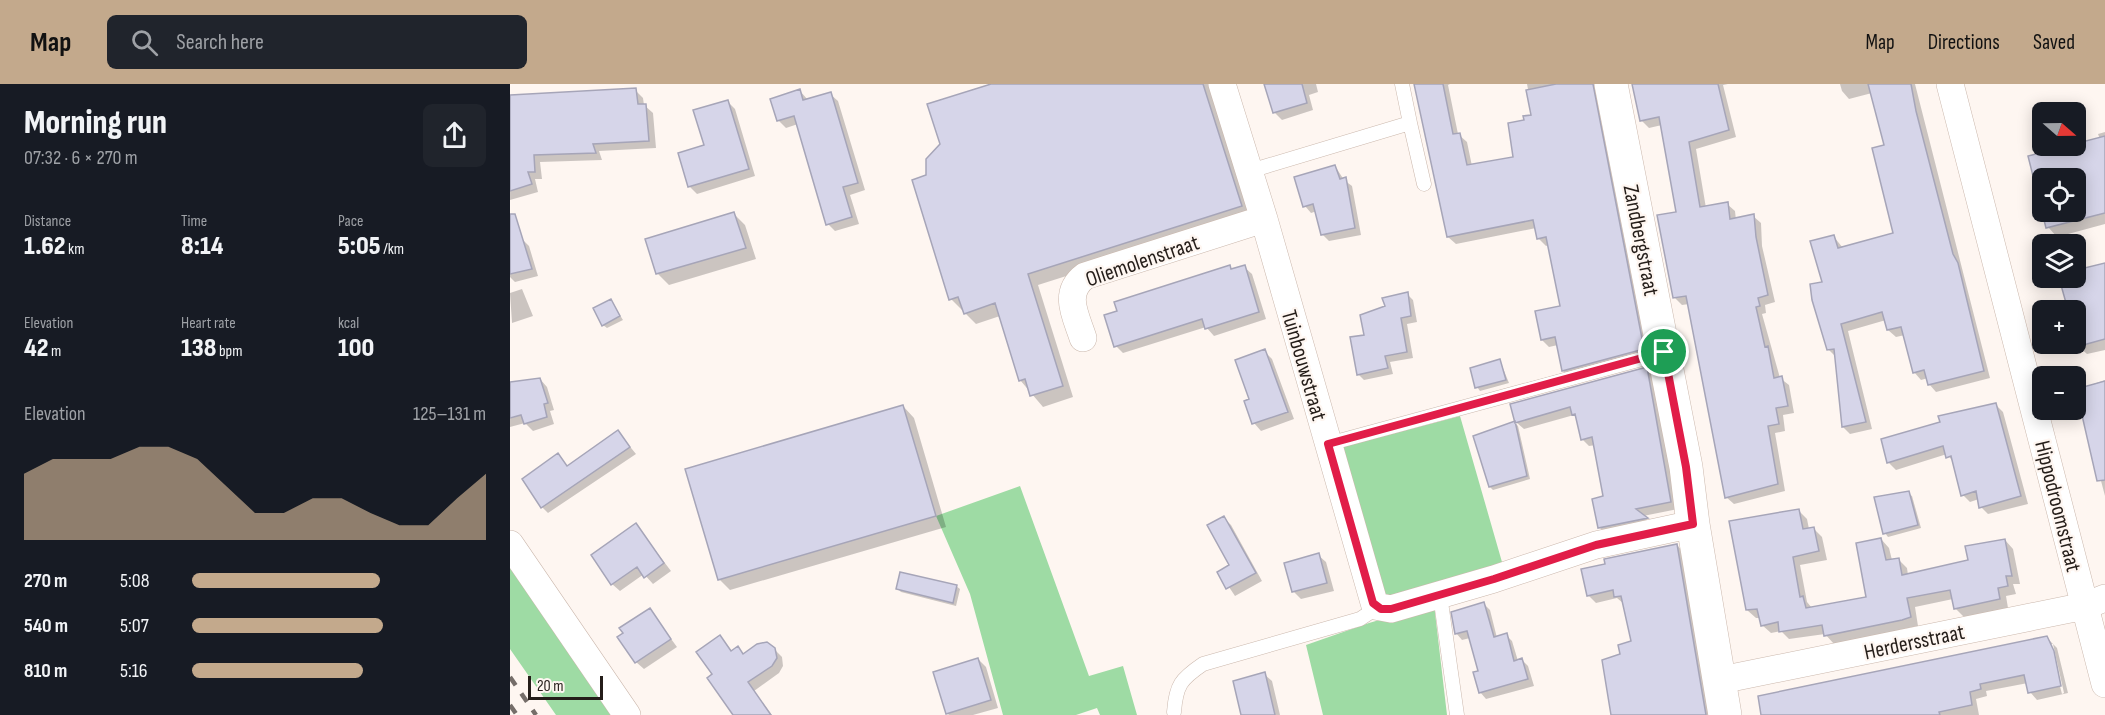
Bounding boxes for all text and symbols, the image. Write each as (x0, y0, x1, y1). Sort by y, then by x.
search box (107, 15, 527, 69)
text: Map (30, 26, 71, 59)
icon: search (128, 26, 161, 59)
text: Search here (176, 29, 264, 56)
text: Map (1865, 30, 1895, 55)
text: Directions (1928, 30, 2000, 55)
text: Saved (2033, 30, 2075, 55)
north arrow (2032, 102, 2086, 156)
map controls (2032, 102, 2086, 420)
text: Morning run (24, 103, 167, 143)
button: share (423, 104, 486, 167)
text: 07:32 · 6 × 270 m (24, 146, 138, 170)
button: locate (2032, 168, 2086, 222)
street label: Zandbergstraat (1617, 182, 1665, 298)
text: Distance (24, 212, 71, 231)
text: Time (181, 212, 207, 231)
text: Pace (338, 212, 363, 231)
street label: Oliemolenstraat (1082, 229, 1203, 293)
text: 1.62 (24, 231, 66, 262)
text: 8:14 (181, 231, 224, 262)
text: 5:05 (338, 231, 381, 262)
button: layers (2032, 234, 2086, 288)
text: km (66, 240, 84, 259)
text: /km (381, 240, 404, 259)
button: + (2032, 300, 2086, 354)
street label: Tuinbouwstraat (1275, 307, 1332, 424)
text: Elevation (24, 314, 73, 333)
text: Heart rate (181, 314, 236, 333)
text: kcal (338, 314, 359, 333)
pin (1638, 326, 1689, 377)
text: 42 (24, 333, 48, 364)
text: 138 (181, 333, 216, 364)
text: 100 (338, 333, 374, 364)
icon: arrive (1647, 335, 1680, 368)
text: m (48, 342, 61, 361)
text: bpm (216, 342, 242, 361)
button: − (2032, 366, 2086, 420)
text: Elevation (24, 402, 86, 426)
text: 125–131 m (413, 402, 486, 426)
street label: Hippodroomstraat (2028, 438, 2087, 575)
text: 270 m (24, 569, 67, 593)
text: 5:08 (120, 569, 149, 593)
text: 540 m (24, 614, 68, 638)
text: 5:07 (120, 614, 149, 638)
street label: Herdersstraat (1862, 619, 1967, 666)
text: 810 m (24, 659, 67, 683)
text: 5:16 (120, 659, 148, 683)
scale bar (528, 673, 603, 700)
text: 20 m (537, 677, 564, 696)

